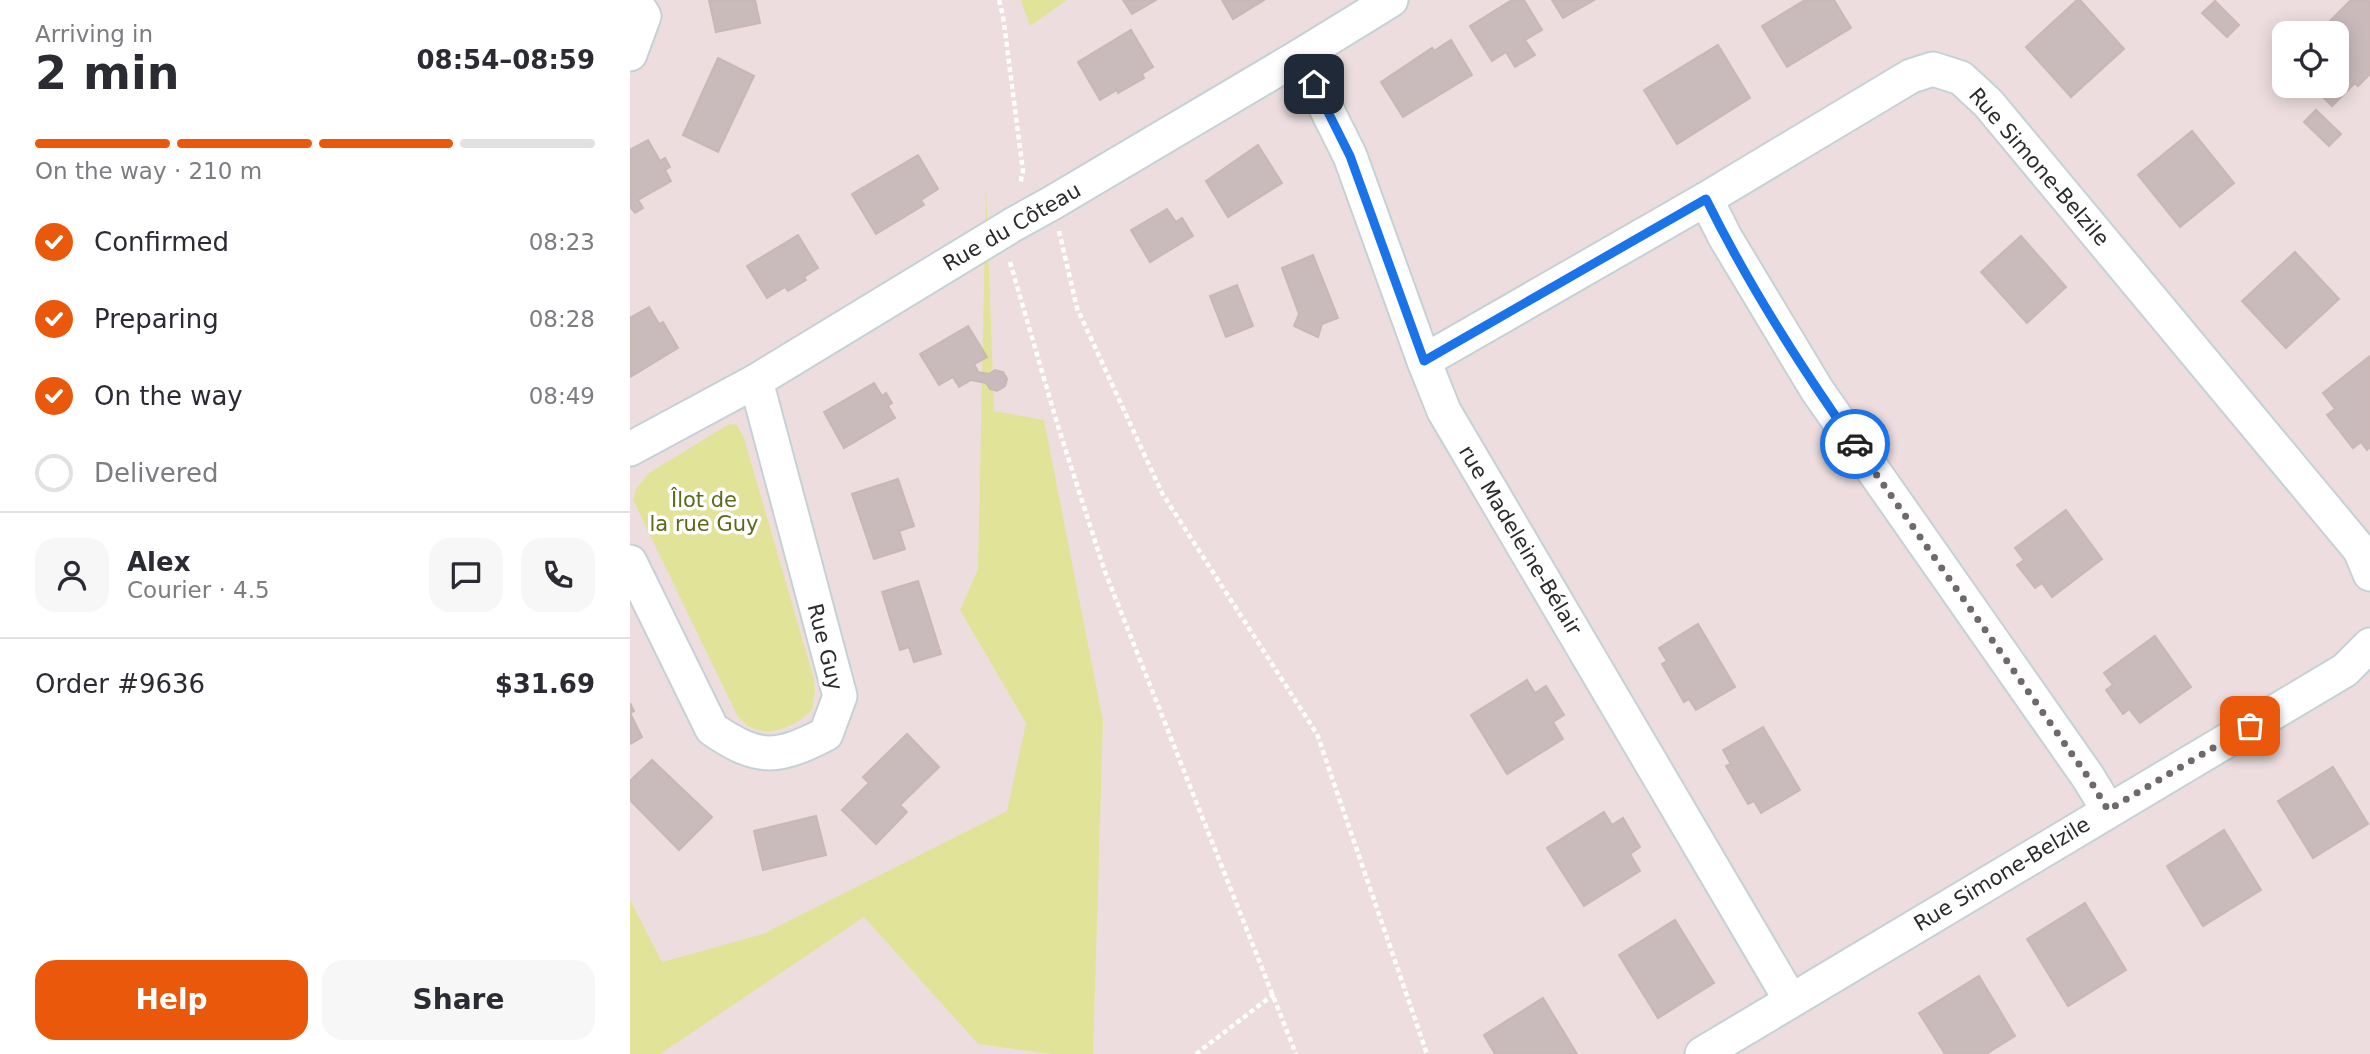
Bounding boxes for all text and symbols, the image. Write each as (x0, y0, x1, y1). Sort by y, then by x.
text: Arriving in (35, 21, 153, 47)
map controls (2272, 21, 2349, 98)
button: locate (2272, 21, 2349, 98)
text: 08:54–08:59 (416, 45, 595, 75)
text: 2 min (35, 46, 179, 100)
pin (1284, 54, 1344, 114)
icon: home (1295, 65, 1333, 103)
street label: Rue Simone-Belzile (1964, 83, 2114, 251)
text: On the way · 210 m (35, 158, 262, 184)
street label: Rue du Côteau (939, 178, 1085, 276)
icon: check (35, 223, 73, 261)
text: Confirmed (94, 227, 229, 257)
text: 08:23 (529, 229, 595, 255)
icon: check (35, 300, 73, 338)
text: Preparing (94, 304, 219, 334)
text: 08:28 (529, 306, 595, 332)
icon: check (35, 377, 73, 415)
text: On the way (94, 381, 243, 411)
text: 08:49 (529, 383, 595, 409)
courier (1820, 409, 1890, 479)
icon: car (1836, 425, 1874, 463)
street label: rue Madeleine-Bélair (1454, 441, 1586, 639)
text: Delivered (94, 458, 218, 488)
park label: Îlot de la rue Guy (650, 487, 758, 536)
button: person (35, 538, 109, 612)
button: chat (429, 538, 503, 612)
button: phone (521, 538, 595, 612)
text: Alex (127, 547, 190, 577)
text: Courier · 4.5 (127, 577, 270, 603)
street label: Rue Guy (803, 601, 847, 693)
text: Order #9636 (35, 669, 205, 699)
text: $31.69 (495, 669, 595, 699)
pin (2220, 696, 2280, 756)
icon: bag (2231, 707, 2269, 745)
street label: Rue Simone-Belzile (1910, 812, 2094, 936)
button: Help (35, 960, 308, 1040)
button: Share (322, 960, 595, 1040)

